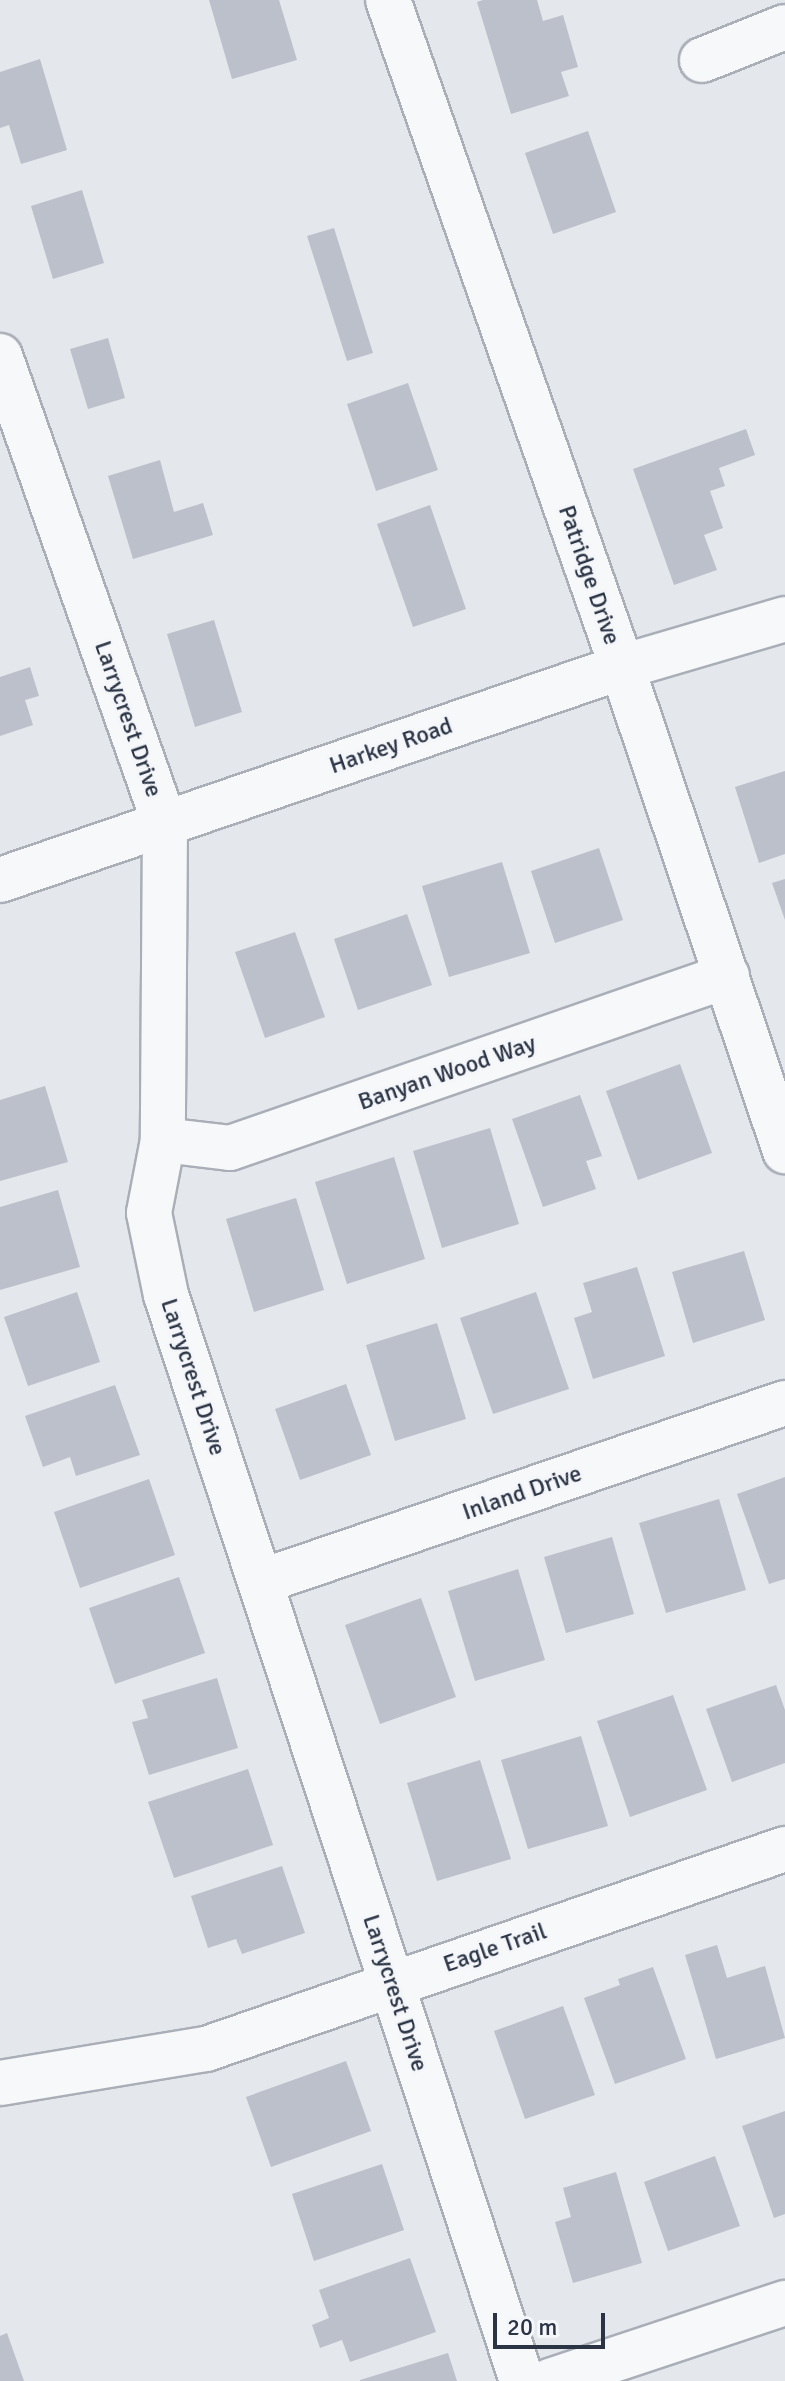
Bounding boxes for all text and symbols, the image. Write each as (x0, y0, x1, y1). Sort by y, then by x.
street label: Patridge Drive (552, 502, 626, 648)
street label: Larrycrest Drive (88, 637, 168, 801)
street label: Harkey Road (326, 711, 456, 781)
street label: Banyan Wood Way (354, 1029, 540, 1117)
street label: Larrycrest Drive (154, 1295, 232, 1459)
street label: Inland Drive (459, 1459, 585, 1527)
street label: Larrycrest Drive (356, 1911, 434, 2075)
street label: Eagle Trail (440, 1917, 550, 1979)
scale bar (497, 2297, 609, 2347)
text: 20 m (507, 2312, 557, 2342)

